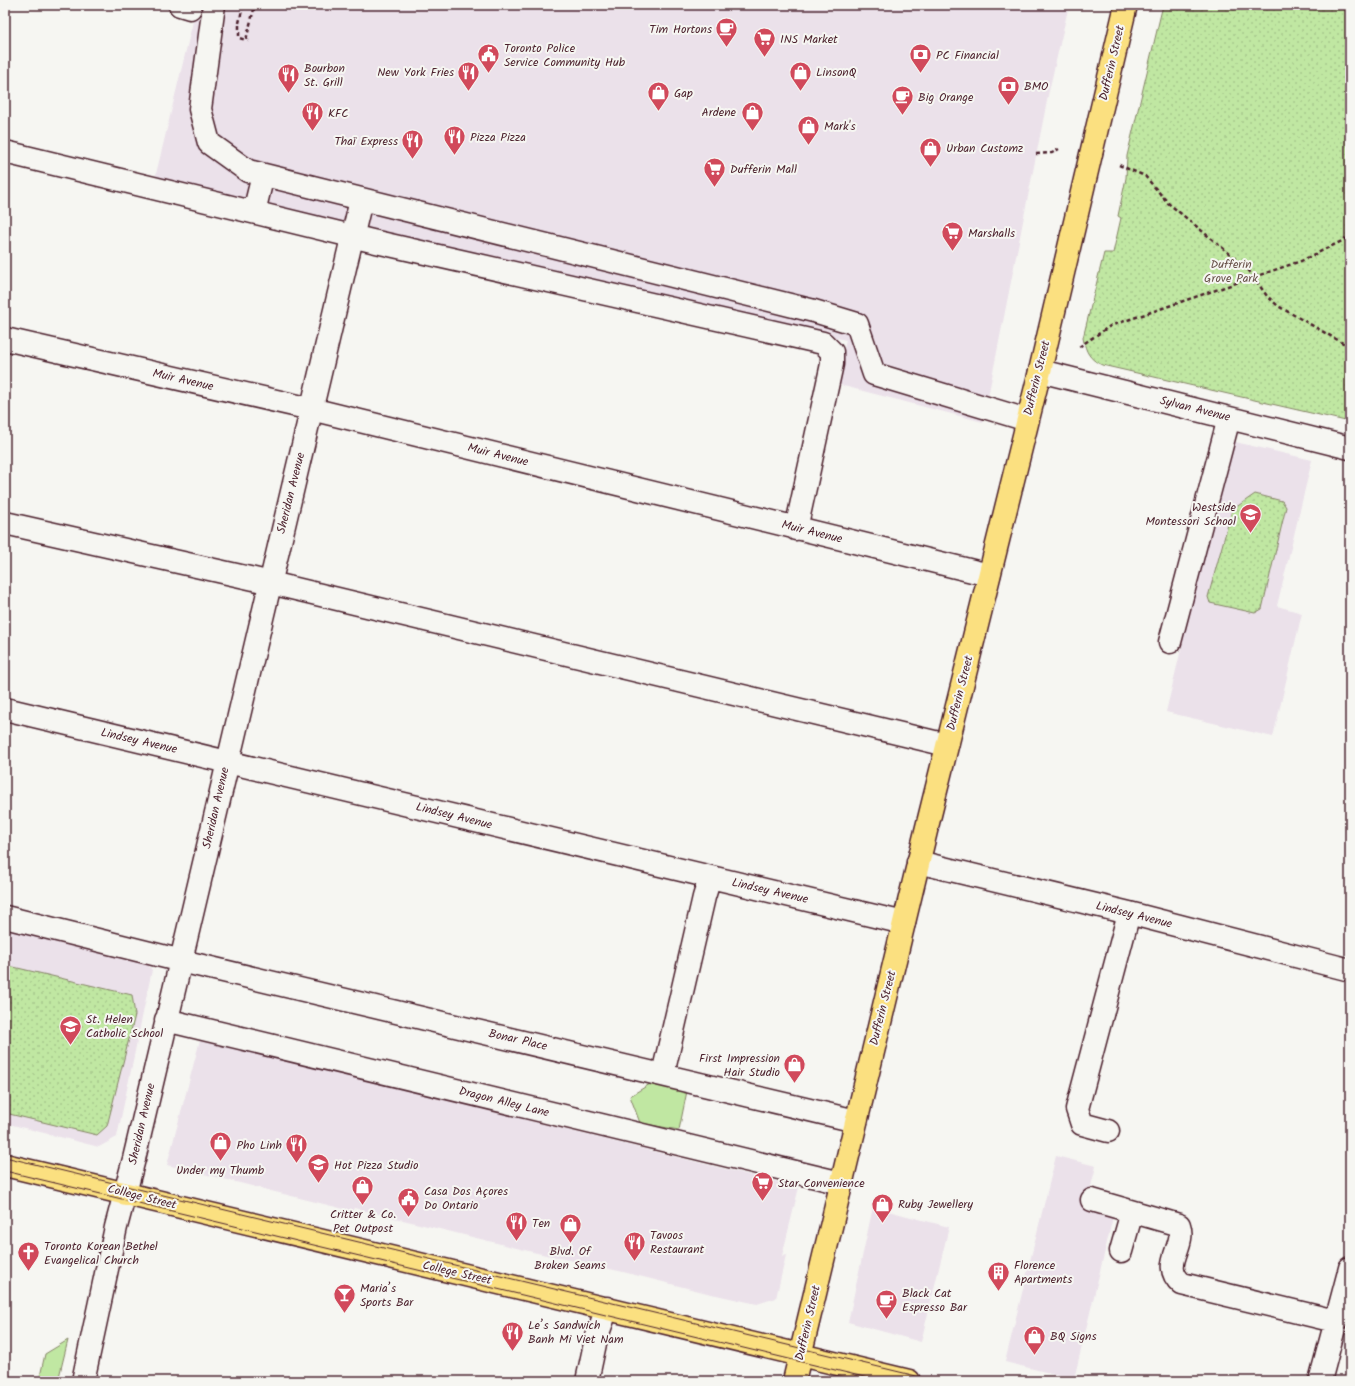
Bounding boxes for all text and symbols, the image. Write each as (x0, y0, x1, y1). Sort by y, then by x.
cafe icon: Tim Hortons (714, 16, 740, 49)
place label: Tim Hortons (649, 20, 712, 39)
street label: Dufferin Street (1094, 23, 1130, 102)
supermarket icon: INS Market (752, 26, 778, 59)
place label: INS Market (780, 30, 838, 49)
place label: Toronto Police Service Community Hub (504, 39, 626, 72)
public building icon: Toronto Police Service Community Hub (476, 42, 502, 75)
bank icon: PC Financial (908, 42, 934, 75)
place label: PC Financial (936, 46, 999, 65)
place label: Bourbon St. Grill (304, 59, 345, 92)
restaurant icon: New York Fries (456, 59, 482, 92)
shop icon: LinsonQ (787, 59, 813, 92)
restaurant icon: Bourbon St. Grill (276, 62, 302, 95)
place label: New York Fries (377, 63, 454, 82)
place label: LinsonQ (816, 63, 857, 82)
bank icon: BMO (996, 73, 1022, 106)
place label: BMO (1024, 77, 1049, 96)
shop icon: Gap (645, 80, 671, 113)
place label: Gap (674, 84, 693, 103)
cafe icon: Big Orange (890, 84, 916, 117)
place label: Big Orange (918, 88, 974, 107)
shop icon: Ardene (739, 99, 765, 132)
restaurant icon: KFC (300, 100, 326, 133)
place label: Ardene (702, 103, 737, 122)
place label: KFC (328, 104, 349, 123)
shop icon: Mark's (795, 113, 821, 146)
place label: Mark's (824, 117, 856, 136)
restaurant icon: Pizza Pizza (441, 124, 467, 157)
restaurant icon: Thaï Express (400, 128, 426, 161)
place label: Pizza Pizza (470, 128, 526, 147)
place label: Thaï Express (334, 132, 398, 151)
shop icon: Urban Customz (917, 135, 943, 168)
place label: Urban Customz (946, 139, 1023, 158)
supermarket icon: Dufferin Mall (701, 156, 727, 189)
place label: Dufferin Mall (730, 160, 797, 179)
supermarket icon: Marshalls (940, 220, 966, 253)
place label: Marshalls (968, 224, 1015, 243)
park label: Dufferin Grove Park (1204, 255, 1258, 288)
street label: Dufferin Street (1019, 338, 1056, 417)
street label: Muir Avenue (151, 364, 216, 396)
street label: Sylvan Avenue (1158, 391, 1233, 427)
street label: Muir Avenue (466, 438, 531, 472)
street label: Sheridan Avenue (272, 450, 310, 536)
place label: Westside Montessori School (1145, 498, 1237, 531)
school or university icon: Westside Montessori School (1238, 501, 1264, 534)
street label: Muir Avenue (780, 515, 845, 549)
street label: Dufferin Street (942, 653, 979, 732)
street label: Lindsey Avenue (99, 723, 180, 759)
street label: Sheridan Avenue (197, 765, 235, 851)
street label: Lindsey Avenue (414, 797, 495, 835)
street label: Lindsey Avenue (730, 873, 811, 909)
street label: Lindsey Avenue (1094, 896, 1175, 934)
street label: Dufferin Street (865, 968, 902, 1047)
place label: St. Helen Catholic School (86, 1010, 163, 1043)
school or university icon: St. Helen Catholic School (58, 1013, 84, 1046)
street label: Bonar Place (487, 1024, 550, 1056)
place label: First Impression Hair Studio (699, 1049, 780, 1082)
shop icon: First Impression Hair Studio (782, 1052, 808, 1085)
street label: Sheridan Avenue (123, 1081, 161, 1167)
street label: Dragon Alley Lane (457, 1082, 552, 1123)
shop icon: Under my Thumb (207, 1130, 233, 1163)
restaurant icon: Pho Linh (284, 1132, 310, 1165)
place label: Pho Linh (237, 1136, 282, 1155)
school or university icon: Hot Pizza Studio (306, 1152, 332, 1185)
place label: Hot Pizza Studio (334, 1156, 418, 1175)
place label: Under my Thumb (176, 1161, 265, 1180)
supermarket icon: Star Convenience (749, 1170, 775, 1203)
shop icon: Critter & Co. Pet Outpost (350, 1174, 376, 1207)
place label: Star Convenience (778, 1174, 865, 1193)
street label: College Street (106, 1179, 179, 1215)
place label: Casa Dos Açores Do Ontario (424, 1182, 508, 1215)
public building icon: Casa Dos Açores Do Ontario (395, 1185, 421, 1218)
shop icon: Ruby Jewellery (870, 1191, 896, 1224)
place label: Ruby Jewellery (898, 1195, 973, 1214)
place label: Critter & Co. Pet Outpost (330, 1205, 396, 1238)
restaurant icon: Ten (503, 1210, 529, 1243)
shop icon: Blvd. Of Broken Seams (557, 1211, 583, 1244)
place label: Ten (532, 1214, 550, 1233)
place label: Tavoos Restaurant (650, 1226, 705, 1259)
restaurant icon: Tavoos Restaurant (621, 1229, 647, 1262)
place label: Toronto Korean Bethel Evangelical Church (44, 1237, 158, 1270)
church icon: Toronto Korean Bethel Evangelical Church (16, 1240, 42, 1273)
place label: Blvd. Of Broken Seams (534, 1242, 606, 1275)
street label: College Street (421, 1256, 494, 1290)
place label: Florence Apartments (1014, 1256, 1072, 1289)
building icon: Florence Apartments (985, 1259, 1011, 1292)
place label: Maria’s Sports Bar (360, 1279, 414, 1312)
bar icon: Maria’s Sports Bar (331, 1282, 357, 1315)
street label: Dufferin Street (790, 1283, 826, 1362)
place label: Black Cat Espresso Bar (902, 1284, 968, 1317)
cafe icon: Black Cat Espresso Bar (873, 1287, 899, 1320)
place label: Le’s Sandwich Banh Mi Viet Nam (528, 1316, 624, 1349)
restaurant icon: Le’s Sandwich Banh Mi Viet Nam (500, 1319, 526, 1352)
shop icon: BQ Signs (1022, 1323, 1048, 1356)
place label: BQ Signs (1050, 1327, 1097, 1346)

